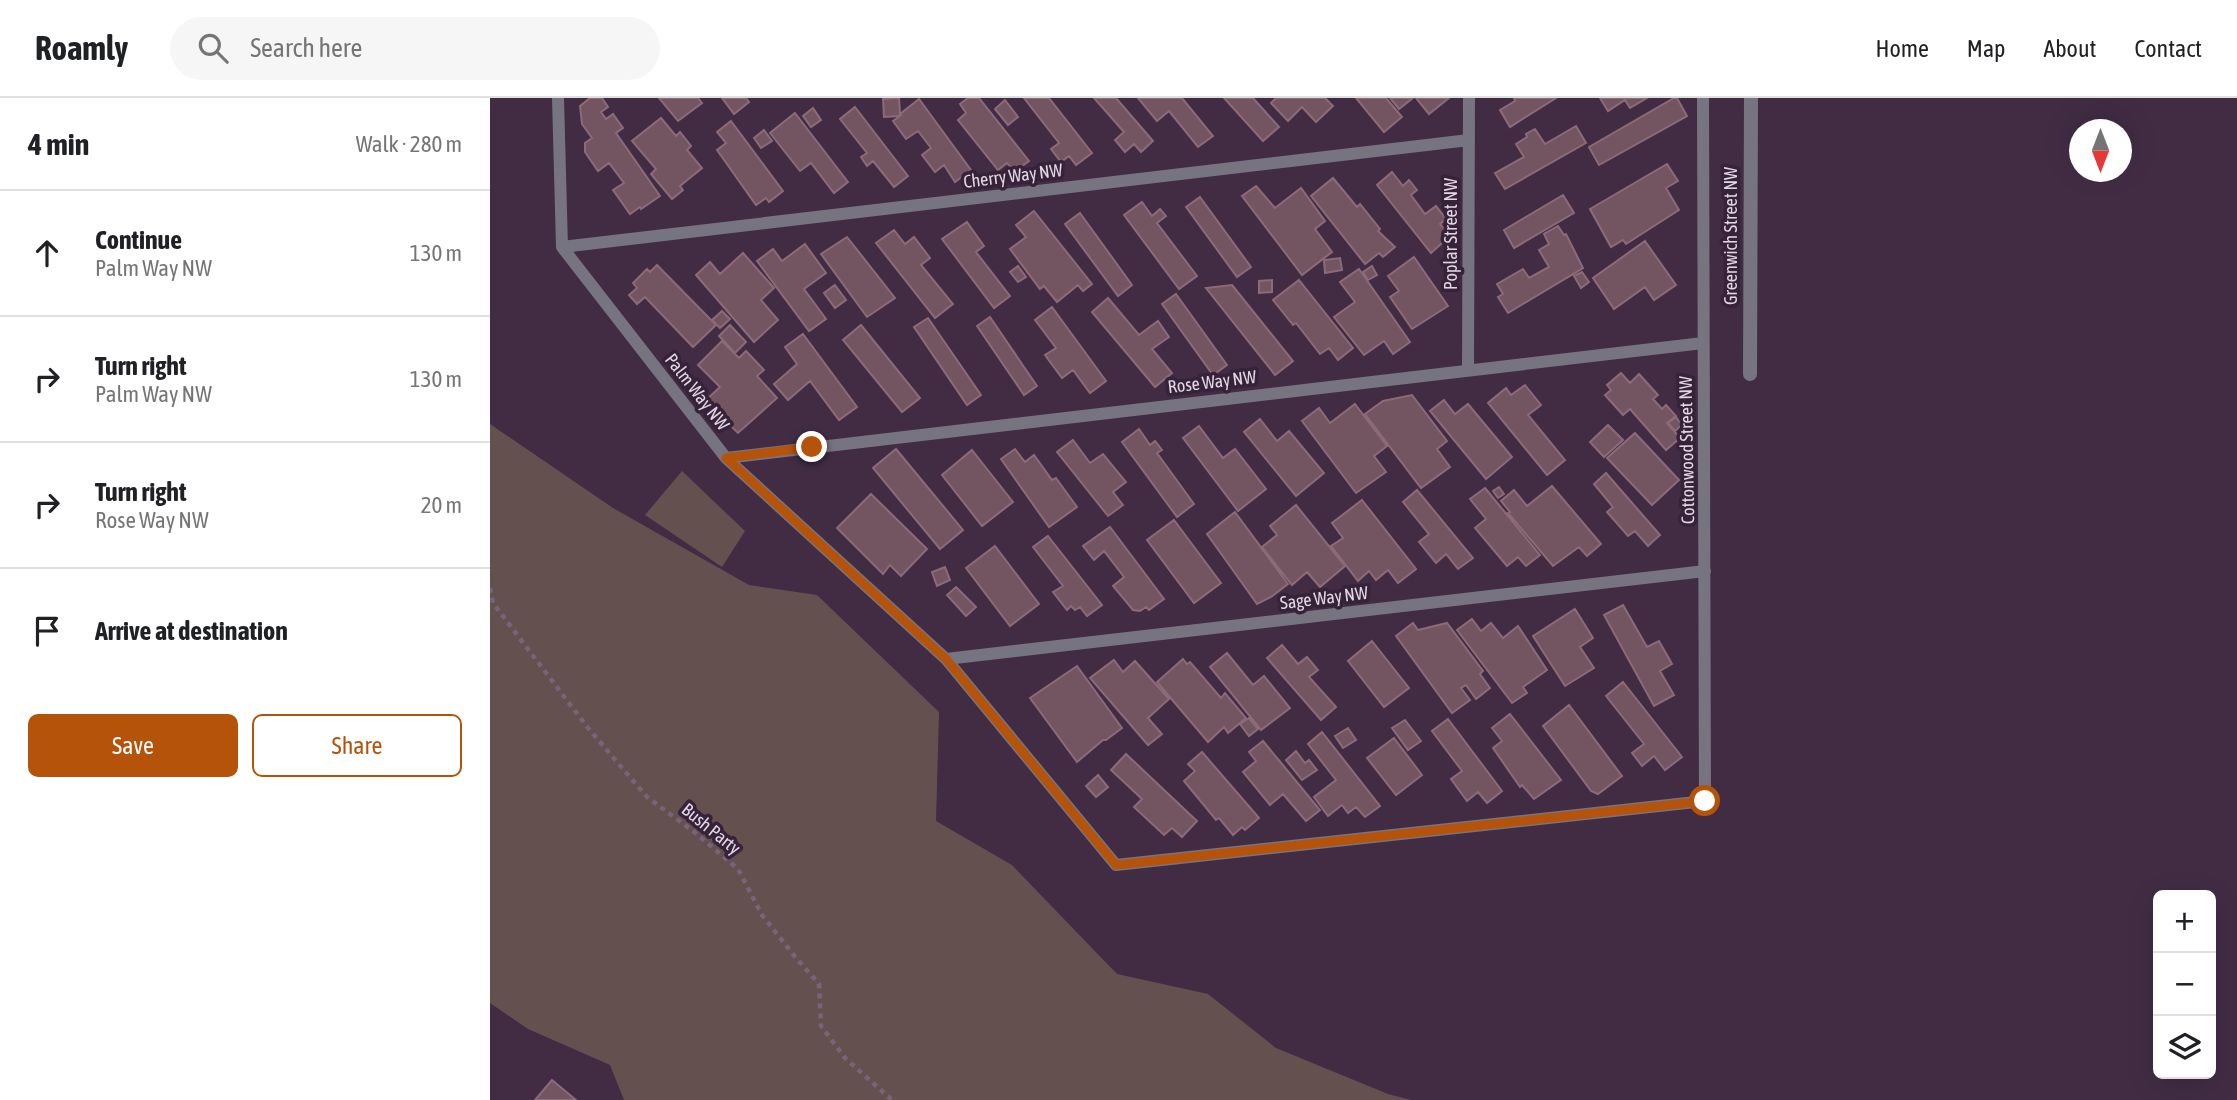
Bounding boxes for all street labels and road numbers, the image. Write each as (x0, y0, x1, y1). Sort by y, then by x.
street label: Cherry Way NW (962, 159, 1064, 192)
street label: Greenwich Street NW (1720, 167, 1741, 305)
street label: Poplar Street NW (1440, 178, 1461, 290)
street label: Palm Way NW (661, 349, 734, 434)
street label: Rose Way NW (1167, 366, 1257, 397)
street label: Cottonwood Street NW (1675, 376, 1698, 524)
street label: Sage Way NW (1279, 582, 1369, 613)
street label: Bush Party (678, 799, 745, 859)

